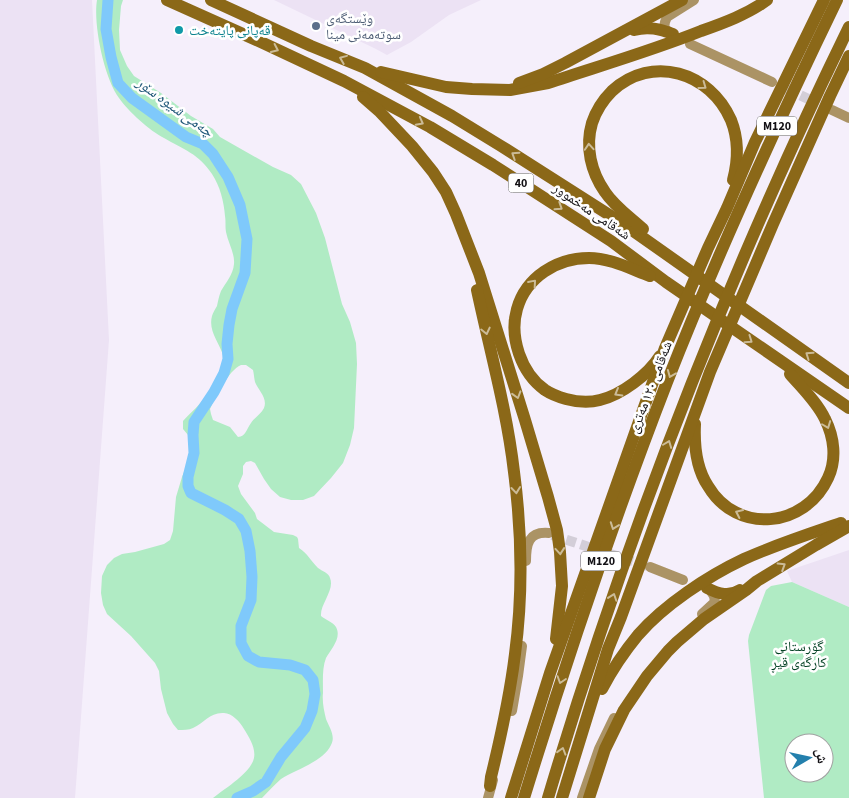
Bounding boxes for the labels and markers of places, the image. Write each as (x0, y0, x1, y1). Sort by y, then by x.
place label: وێستگەی سوتەمەنی مینا (326, 9, 401, 45)
marker: وێستگەی سوتەمەنی مینا (310, 20, 322, 32)
place label: قەپانی پایتەخت (189, 21, 271, 41)
marker: قەپانی پایتەخت (173, 24, 185, 36)

